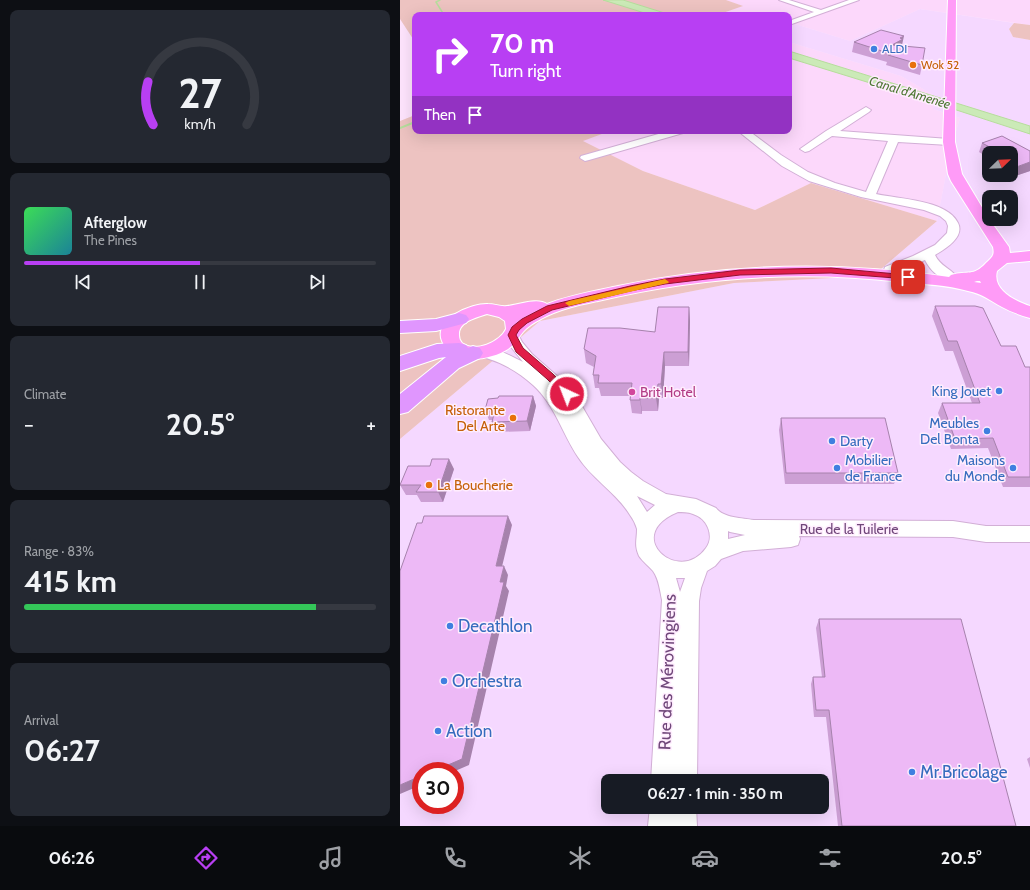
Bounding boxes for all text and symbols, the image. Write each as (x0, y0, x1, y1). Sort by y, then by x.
text: 70 m (490, 26, 554, 60)
icon: right (424, 28, 476, 80)
place label: ALDI (882, 41, 907, 56)
marker: ALDI (869, 44, 879, 54)
place label: Wok 52 (921, 57, 959, 72)
text: Turn right (490, 60, 561, 82)
marker: Wok 52 (908, 60, 918, 70)
text: 27 (178, 67, 222, 117)
water label: Canal d'Amenée (867, 72, 953, 112)
icon: arrive (464, 104, 486, 126)
text: Then (424, 106, 456, 124)
text: km/h (184, 114, 216, 132)
north arrow (982, 146, 1018, 182)
map controls (982, 146, 1018, 226)
button: sound (982, 190, 1018, 226)
text: Afterglow (84, 214, 147, 232)
text: The Pines (84, 232, 137, 248)
pin (891, 260, 925, 294)
icon: arrive (897, 266, 919, 288)
icon: previous (72, 271, 94, 293)
icon: pause (189, 271, 211, 293)
icon: next (306, 271, 328, 293)
position arrow (546, 373, 588, 415)
place label: King Jouet (932, 382, 991, 400)
place label: Brit Hotel (640, 383, 697, 401)
text: Climate (24, 386, 66, 402)
marker: King Jouet (994, 386, 1004, 396)
marker: Brit Hotel (627, 387, 637, 397)
place label: Ristorante Del Arte (445, 401, 505, 435)
text: 20.5° (166, 406, 234, 443)
text: − (24, 411, 34, 438)
text: + (366, 411, 376, 438)
marker: Ristorante Del Arte (508, 413, 518, 423)
place label: Meubles Del Bonta (920, 414, 979, 448)
marker: Meubles Del Bonta (982, 426, 992, 436)
place label: Darty (840, 432, 873, 450)
marker: Darty (827, 436, 837, 446)
place label: Mobilier de France (845, 451, 902, 485)
place label: Maisons du Monde (945, 451, 1005, 485)
marker: Mobilier de France (832, 463, 842, 473)
marker: Maisons du Monde (1008, 463, 1018, 473)
place label: La Boucherie (437, 476, 513, 494)
marker: La Boucherie (424, 480, 434, 490)
street label: Rue de la Tuilerie (800, 520, 898, 538)
text: Range · 83% (24, 543, 94, 559)
text: 415 km (24, 563, 117, 600)
street label: Rue des Mérovingiens (654, 594, 680, 750)
place label: Decathlon (458, 616, 532, 636)
marker: Decathlon (445, 621, 455, 631)
place label: Orchestra (452, 671, 523, 691)
marker: Orchestra (439, 676, 449, 686)
text: Arrival (24, 712, 59, 728)
place label: Action (446, 721, 492, 741)
marker: Action (433, 726, 443, 736)
text: 06:27 (24, 732, 100, 769)
speed limit sign: 30 (412, 762, 464, 814)
place label: Mr.Bricolage (920, 762, 1008, 782)
marker: Mr.Bricolage (907, 767, 917, 777)
text: 06:27 · 1 min · 350 m (647, 785, 783, 803)
icon: directions (192, 844, 220, 872)
icon: music (317, 844, 345, 872)
icon: phone (441, 844, 469, 872)
icon: climate (566, 844, 594, 872)
icon: car (691, 844, 719, 872)
icon: filters (816, 844, 844, 872)
text: 06:26 (48, 847, 95, 869)
text: 20.5° (941, 847, 982, 869)

